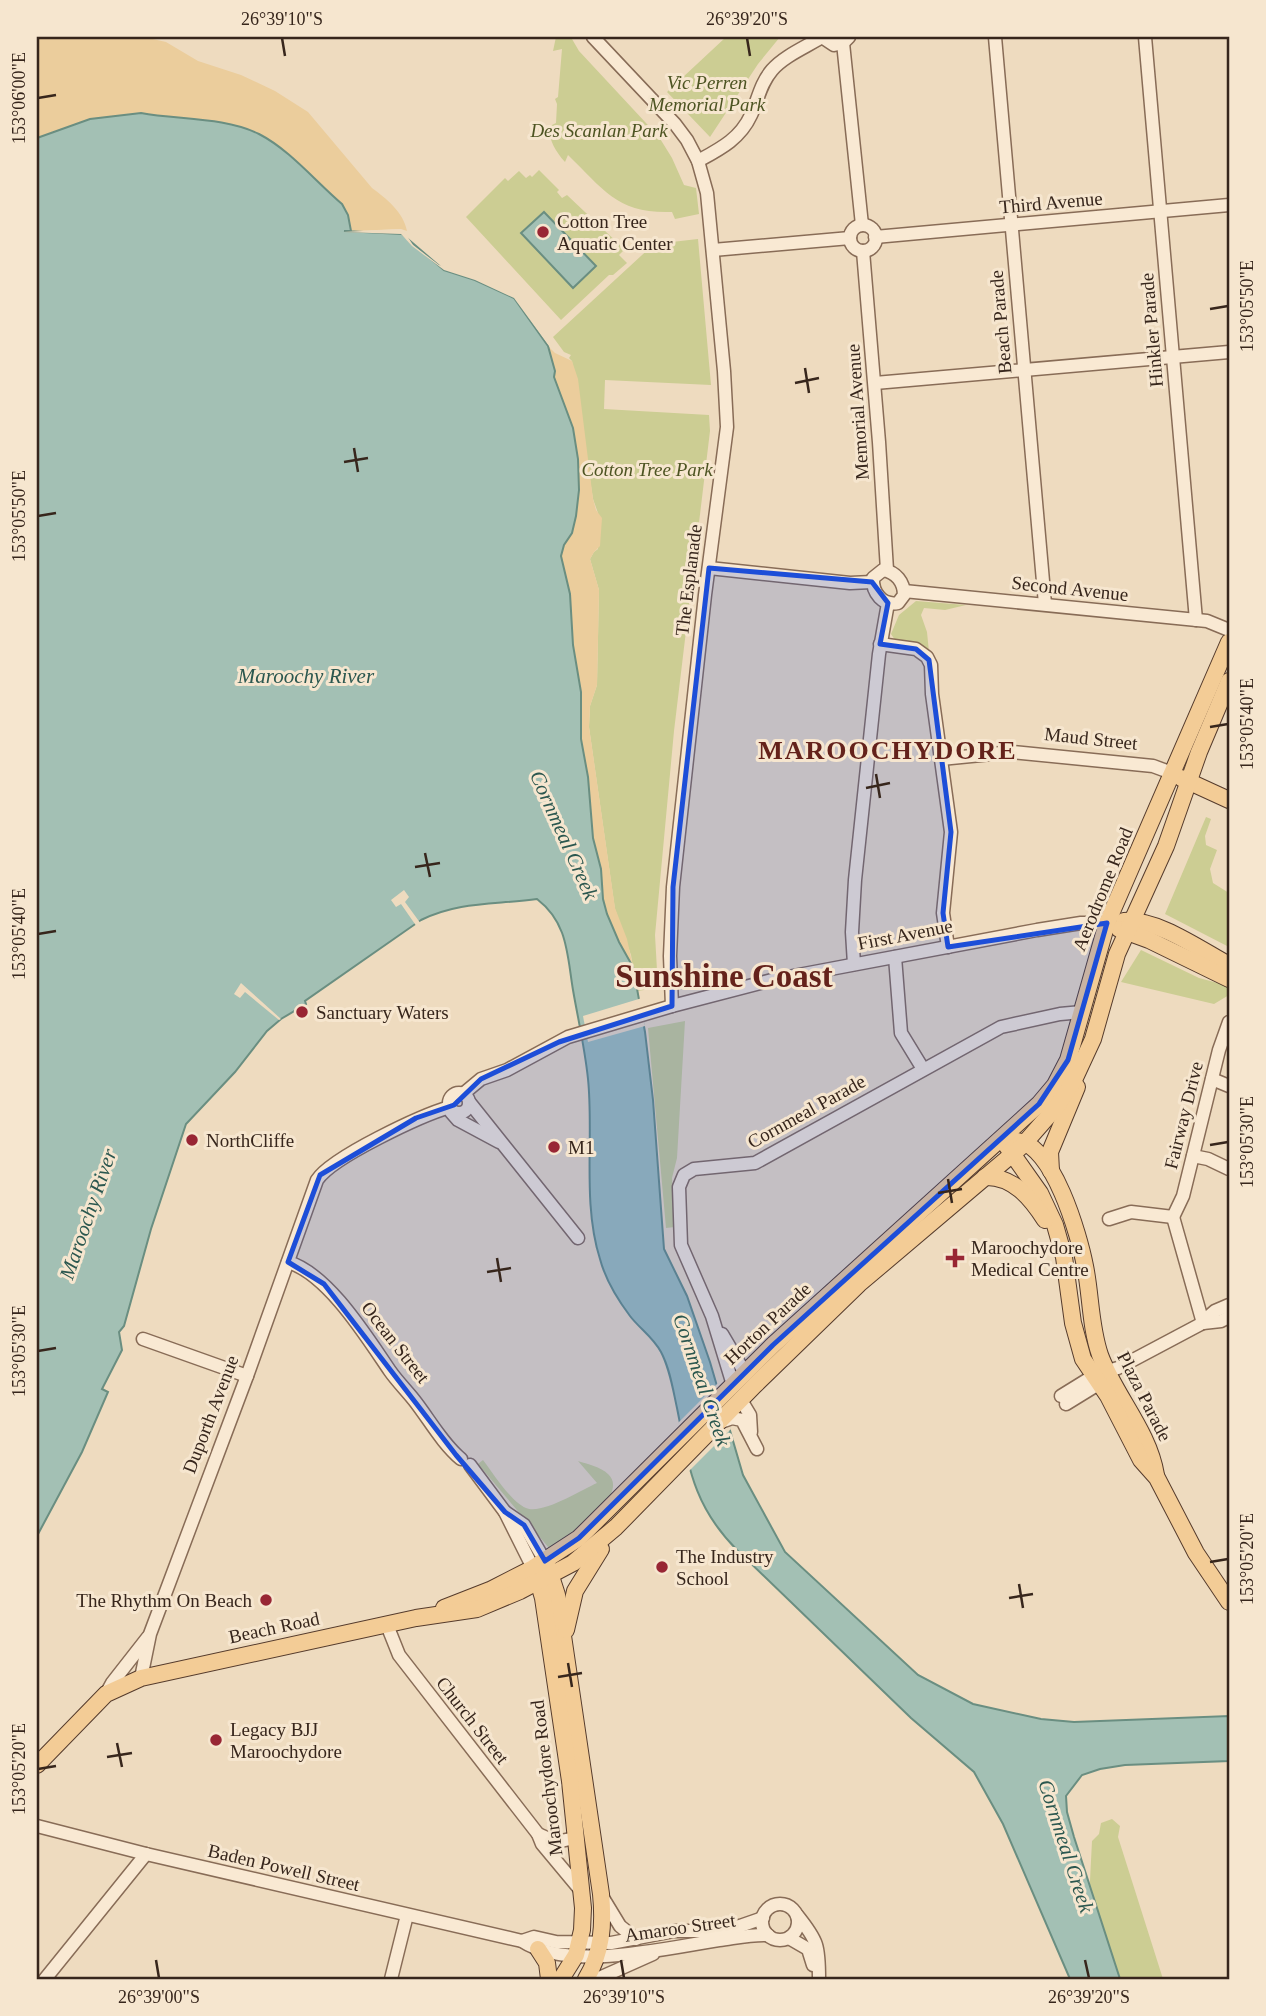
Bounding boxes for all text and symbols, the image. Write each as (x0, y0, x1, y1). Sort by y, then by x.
text: 26°39'10"S (241, 9, 323, 29)
text: 26°39'20"S (706, 9, 788, 29)
text: 153°06'00"E (9, 52, 29, 144)
park label: Vic Perren Memorial Park (648, 72, 766, 115)
park label: Des Scanlan Park (529, 120, 668, 141)
street label: Third Avenue (999, 188, 1104, 217)
place label: Cotton Tree Aquatic Center (557, 211, 673, 254)
marker: Cotton Tree Aquatic Center (535, 224, 551, 240)
text: 153°05'50"E (1237, 260, 1257, 352)
street label: Beach Parade (986, 269, 1015, 375)
street label: Hinkler Parade (1136, 272, 1167, 388)
street label: Memorial Avenue (842, 343, 873, 481)
park label: Cotton Tree Park (581, 459, 713, 480)
text: 153°05'50"E (9, 470, 29, 562)
street label: The Esplanade (671, 523, 706, 637)
street label: Second Avenue (1011, 572, 1129, 605)
water label: Maroochy River (237, 664, 375, 688)
text: 153°05'40"E (1237, 678, 1257, 770)
street label: Maud Street (1043, 723, 1139, 754)
district label: MAROOCHYDORE (758, 736, 1018, 765)
water label: Cornmeal Creek (525, 767, 603, 904)
street label: Aerodrome Road (1068, 824, 1137, 954)
text: 153°05'40"E (9, 888, 29, 980)
street label: First Avenue (856, 915, 954, 954)
district label: Sunshine Coast (615, 958, 833, 994)
place label: Sanctuary Waters (316, 1002, 449, 1023)
marker: Sanctuary Waters (294, 1004, 310, 1020)
street label: Fairway Drive (1160, 1059, 1207, 1171)
street label: Cornmeal Parade (744, 1070, 869, 1152)
text: 153°05'30"E (1237, 1096, 1257, 1188)
place label: NorthCliffe (206, 1130, 294, 1151)
marker: NorthCliffe (184, 1132, 200, 1148)
place label: M1 (568, 1137, 594, 1158)
marker: M1 (546, 1139, 562, 1155)
water label: Maroochy River (54, 1145, 122, 1283)
place label: Maroochydore Medical Centre (971, 1237, 1089, 1280)
marker: Maroochydore Medical Centre (945, 1248, 965, 1268)
street label: Horton Parade (720, 1278, 815, 1369)
street label: Ocean Street (357, 1297, 434, 1388)
text: 153°05'30"E (9, 1305, 29, 1397)
water label: Cornmeal Creek (668, 1311, 736, 1450)
street label: Plaza Parade (1113, 1348, 1176, 1444)
street label: Duporth Avenue (178, 1352, 243, 1476)
text: 153°05'20"E (1237, 1513, 1257, 1605)
place label: The Industry School (676, 1546, 774, 1589)
marker: The Industry School (654, 1559, 670, 1575)
place label: The Rhythm On Beach (76, 1590, 252, 1611)
marker: The Rhythm On Beach (258, 1592, 274, 1608)
street label: Beach Road (227, 1608, 322, 1647)
street label: Church Street (432, 1672, 514, 1769)
street label: Maroochydore Road (526, 1698, 566, 1857)
place label: Legacy BJJ Maroochydore (230, 1719, 342, 1762)
text: 153°05'20"E (9, 1723, 29, 1815)
marker: Legacy BJJ Maroochydore (208, 1732, 224, 1748)
water label: Cornmeal Creek (1033, 1776, 1099, 1916)
street label: Baden Powell Street (206, 1840, 363, 1895)
street label: Amaroo Street (623, 1909, 737, 1946)
text: 26°39'00"S (118, 1987, 200, 2007)
text: 26°39'10"S (583, 1987, 665, 2007)
text: 26°39'20"S (1048, 1987, 1130, 2007)

